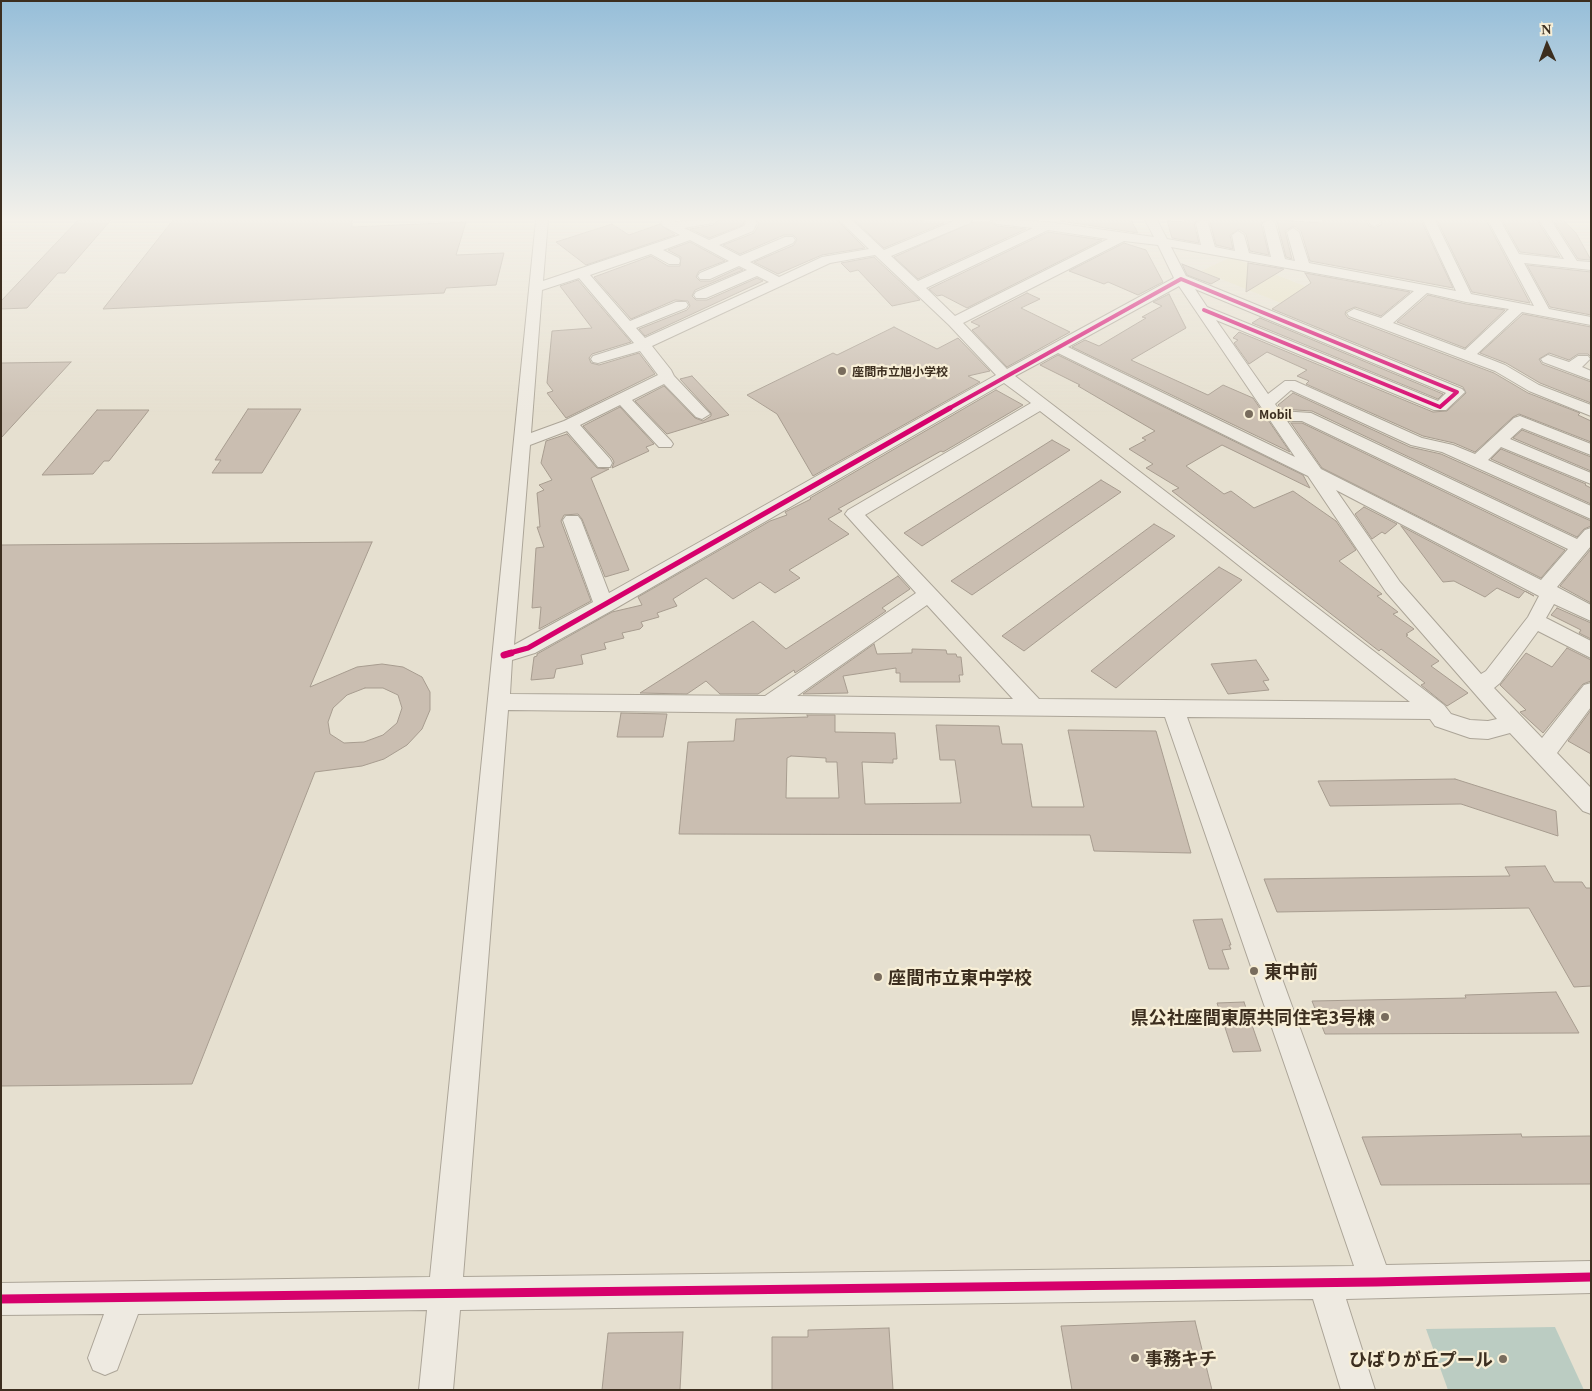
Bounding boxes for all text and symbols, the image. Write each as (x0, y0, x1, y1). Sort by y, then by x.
north arrow (1522, 20, 1572, 70)
text: N (1541, 22, 1552, 37)
place label: 座間市立旭小学校 (852, 364, 948, 378)
marker: 座間市立旭小学校 (836, 365, 848, 377)
place label: Mobil (1259, 407, 1292, 421)
marker: Mobil (1243, 408, 1255, 420)
place label: 東中前 (1264, 960, 1318, 982)
marker: 東中前 (1248, 965, 1260, 977)
place label: 座間市立東中学校 (888, 966, 1032, 988)
marker: 座間市立東中学校 (872, 971, 884, 983)
place label: 県公社座間東原共同住宅3号棟 (1130, 1006, 1375, 1028)
marker: 県公社座間東原共同住宅3号棟 (1379, 1011, 1391, 1023)
place label: 事務キチ (1145, 1347, 1217, 1369)
place label: ひばりが丘プール (1349, 1348, 1493, 1370)
marker: 事務キチ (1129, 1352, 1141, 1364)
marker: ひばりが丘プール (1497, 1353, 1509, 1365)

